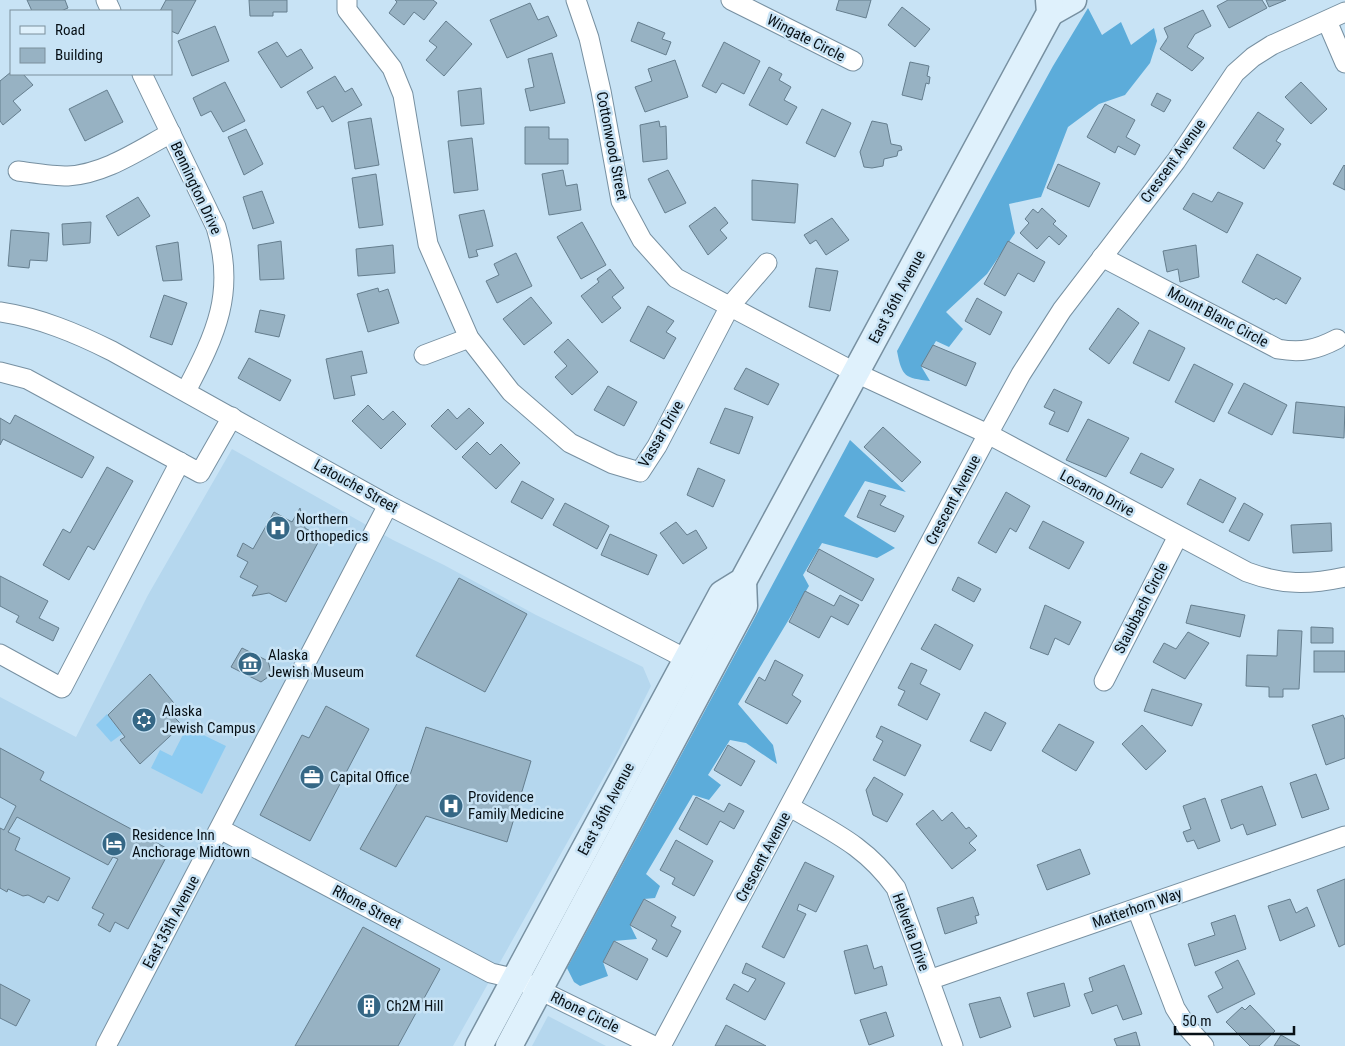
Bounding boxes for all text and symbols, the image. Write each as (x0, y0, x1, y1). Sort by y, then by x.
legend (10, 10, 172, 75)
street label: Wingate Circle (764, 11, 848, 65)
text: Road (55, 21, 85, 39)
text: Building (55, 46, 103, 64)
street label: Cottonwood Street (593, 90, 631, 202)
street label: Crescent Avenue (1137, 116, 1209, 206)
street label: Bennington Drive (167, 139, 225, 237)
street label: East 36th Avenue (865, 248, 929, 346)
street label: Mount Blanc Circle (1165, 283, 1271, 351)
street label: Vassar Drive (635, 397, 687, 471)
street label: Crescent Avenue (922, 452, 984, 548)
street label: Latouche Street (311, 456, 401, 516)
street label: Locarno Drive (1057, 466, 1137, 520)
place label: Northern Orthopedics (296, 510, 368, 545)
hospital icon: Northern Orthopedics (265, 515, 291, 541)
street label: Staubbach Circle (1110, 559, 1172, 657)
place label: Alaska Jewish Museum (268, 646, 364, 681)
museum icon: Alaska Jewish Museum (237, 651, 263, 677)
place label: Alaska Jewish Campus (162, 702, 256, 737)
synagogue icon: Alaska Jewish Campus (131, 707, 157, 733)
street label: East 36th Avenue (574, 760, 638, 858)
office icon: Capital Office (299, 764, 325, 790)
place label: Capital Office (330, 768, 409, 786)
place label: Providence Family Medicine (468, 788, 564, 823)
hospital icon: Providence Family Medicine (438, 793, 464, 819)
street label: Crescent Avenue (732, 809, 794, 905)
place label: Residence Inn Anchorage Midtown (132, 826, 250, 861)
hotel icon: Residence Inn Anchorage Midtown (101, 831, 127, 857)
street label: East 35th Avenue (139, 873, 203, 971)
street label: Rhone Street (329, 881, 405, 933)
street label: Matterhorn Way (1090, 884, 1184, 932)
street label: Helvetia Drive (889, 891, 933, 973)
street label: Rhone Circle (548, 988, 622, 1036)
building icon: Ch2M Hill (356, 993, 382, 1019)
place label: Ch2M Hill (386, 997, 444, 1015)
scale bar (1175, 1004, 1294, 1036)
text: 50 m (1182, 1012, 1212, 1030)

